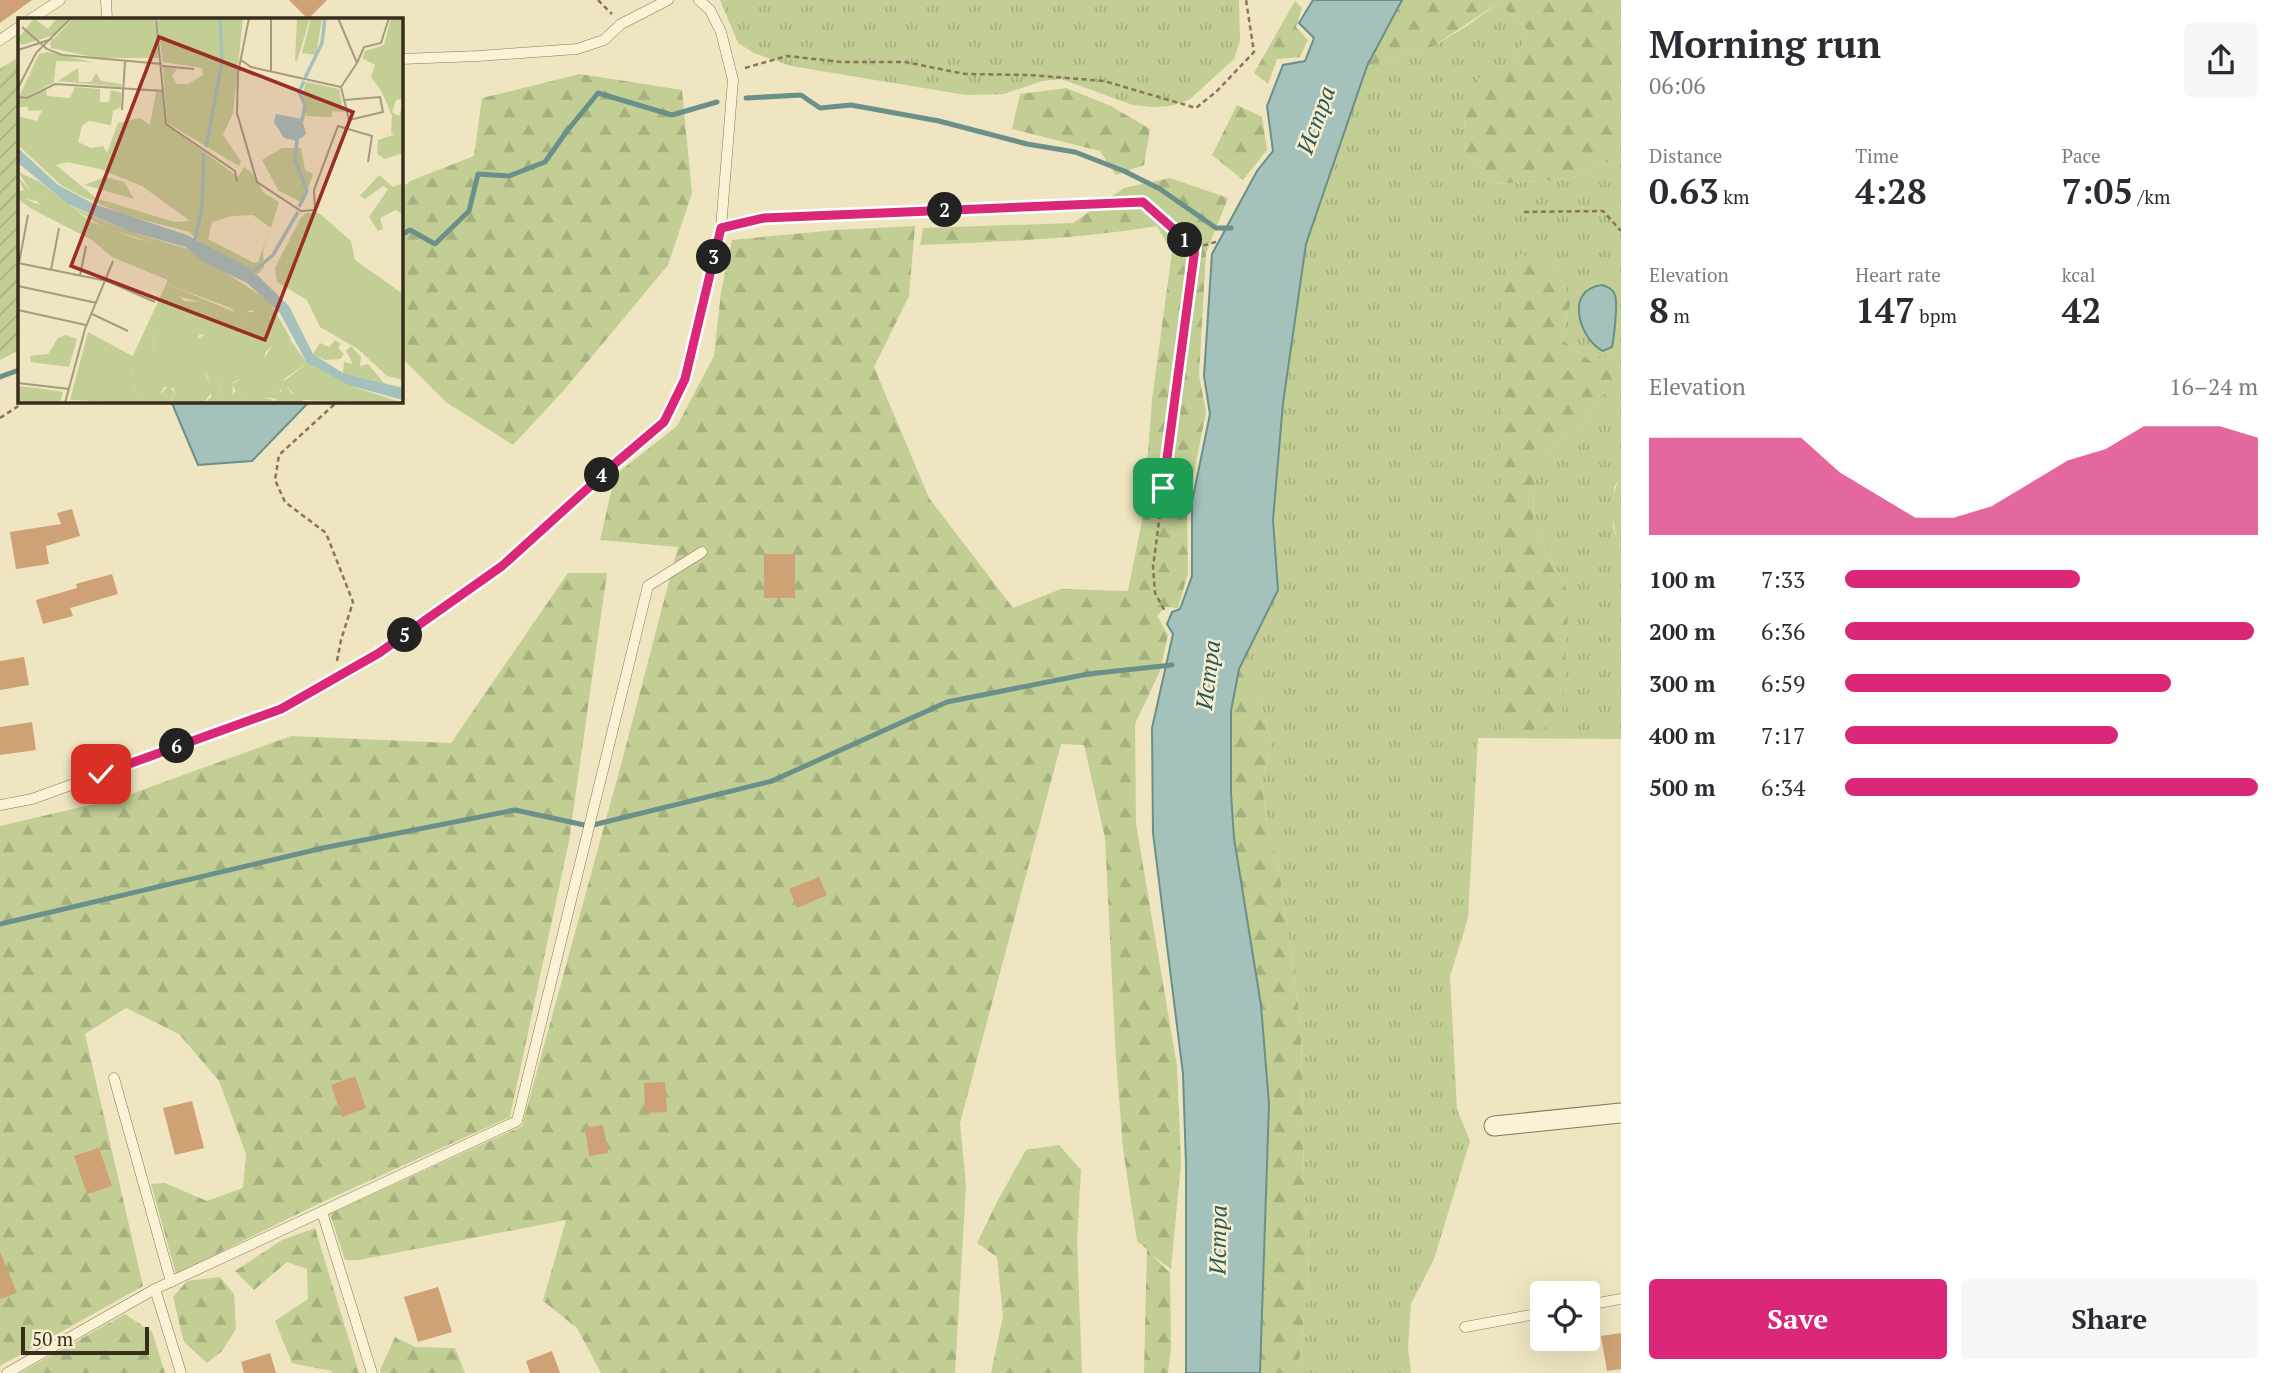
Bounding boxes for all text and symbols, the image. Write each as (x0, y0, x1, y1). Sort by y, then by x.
inset map (18, 18, 402, 402)
text: Morning run (1649, 19, 1881, 69)
button: share (2184, 23, 2258, 97)
text: 06:06 (1649, 70, 1706, 101)
water label: Истра (1289, 82, 1342, 159)
text: Distance (1649, 143, 1722, 168)
text: Time (1855, 143, 1899, 168)
text: Pace (2062, 143, 2101, 168)
text: 0.63 (1649, 168, 1719, 214)
text: 4:28 (1855, 168, 1927, 214)
text: 7:05 (2062, 168, 2133, 214)
text: km (1719, 184, 1750, 209)
text: /km (2133, 184, 2170, 209)
pin: 2 (928, 192, 962, 228)
text: 2 (939, 197, 950, 222)
pin: 1 (1168, 222, 1202, 258)
text: 1 (1179, 227, 1190, 252)
pin: 3 (696, 240, 732, 274)
text: 3 (708, 244, 719, 269)
text: Elevation (1649, 262, 1729, 287)
text: Heart rate (1855, 262, 1941, 287)
text: kcal (2062, 262, 2095, 287)
text: 8 (1649, 287, 1669, 333)
text: 147 (1855, 287, 1915, 333)
text: 42 (2062, 287, 2101, 333)
text: m (1669, 303, 1690, 328)
text: bpm (1915, 303, 1957, 328)
text: Elevation (1649, 371, 1746, 402)
text: 16–24 m (2169, 371, 2258, 402)
pin: 4 (584, 458, 620, 492)
pin (1133, 458, 1193, 518)
text: 4 (596, 462, 607, 487)
icon: arrive (1144, 469, 1182, 507)
text: 100 m (1649, 564, 1715, 595)
text: 7:33 (1761, 564, 1805, 595)
text: 200 m (1649, 616, 1715, 647)
text: 6:36 (1761, 616, 1805, 647)
pin: 5 (388, 618, 422, 652)
text: 5 (399, 622, 410, 647)
water label: Истра (1188, 638, 1227, 712)
text: 300 m (1649, 668, 1715, 699)
text: 6:59 (1761, 668, 1805, 699)
text: 400 m (1649, 720, 1715, 751)
text: 7:17 (1761, 720, 1805, 751)
pin: 6 (160, 728, 194, 764)
text: 6 (171, 733, 182, 758)
pin (71, 744, 131, 804)
icon: check (82, 755, 120, 793)
text: 500 m (1649, 772, 1715, 803)
text: 6:34 (1761, 772, 1805, 803)
water label: Истра (1201, 1205, 1234, 1276)
button: Save (1649, 1279, 1947, 1359)
button: Share (1961, 1279, 2258, 1359)
map controls (1530, 1281, 1600, 1351)
button: locate (1530, 1281, 1600, 1351)
scale bar (21, 1324, 149, 1356)
text: 50 m (32, 1326, 73, 1351)

